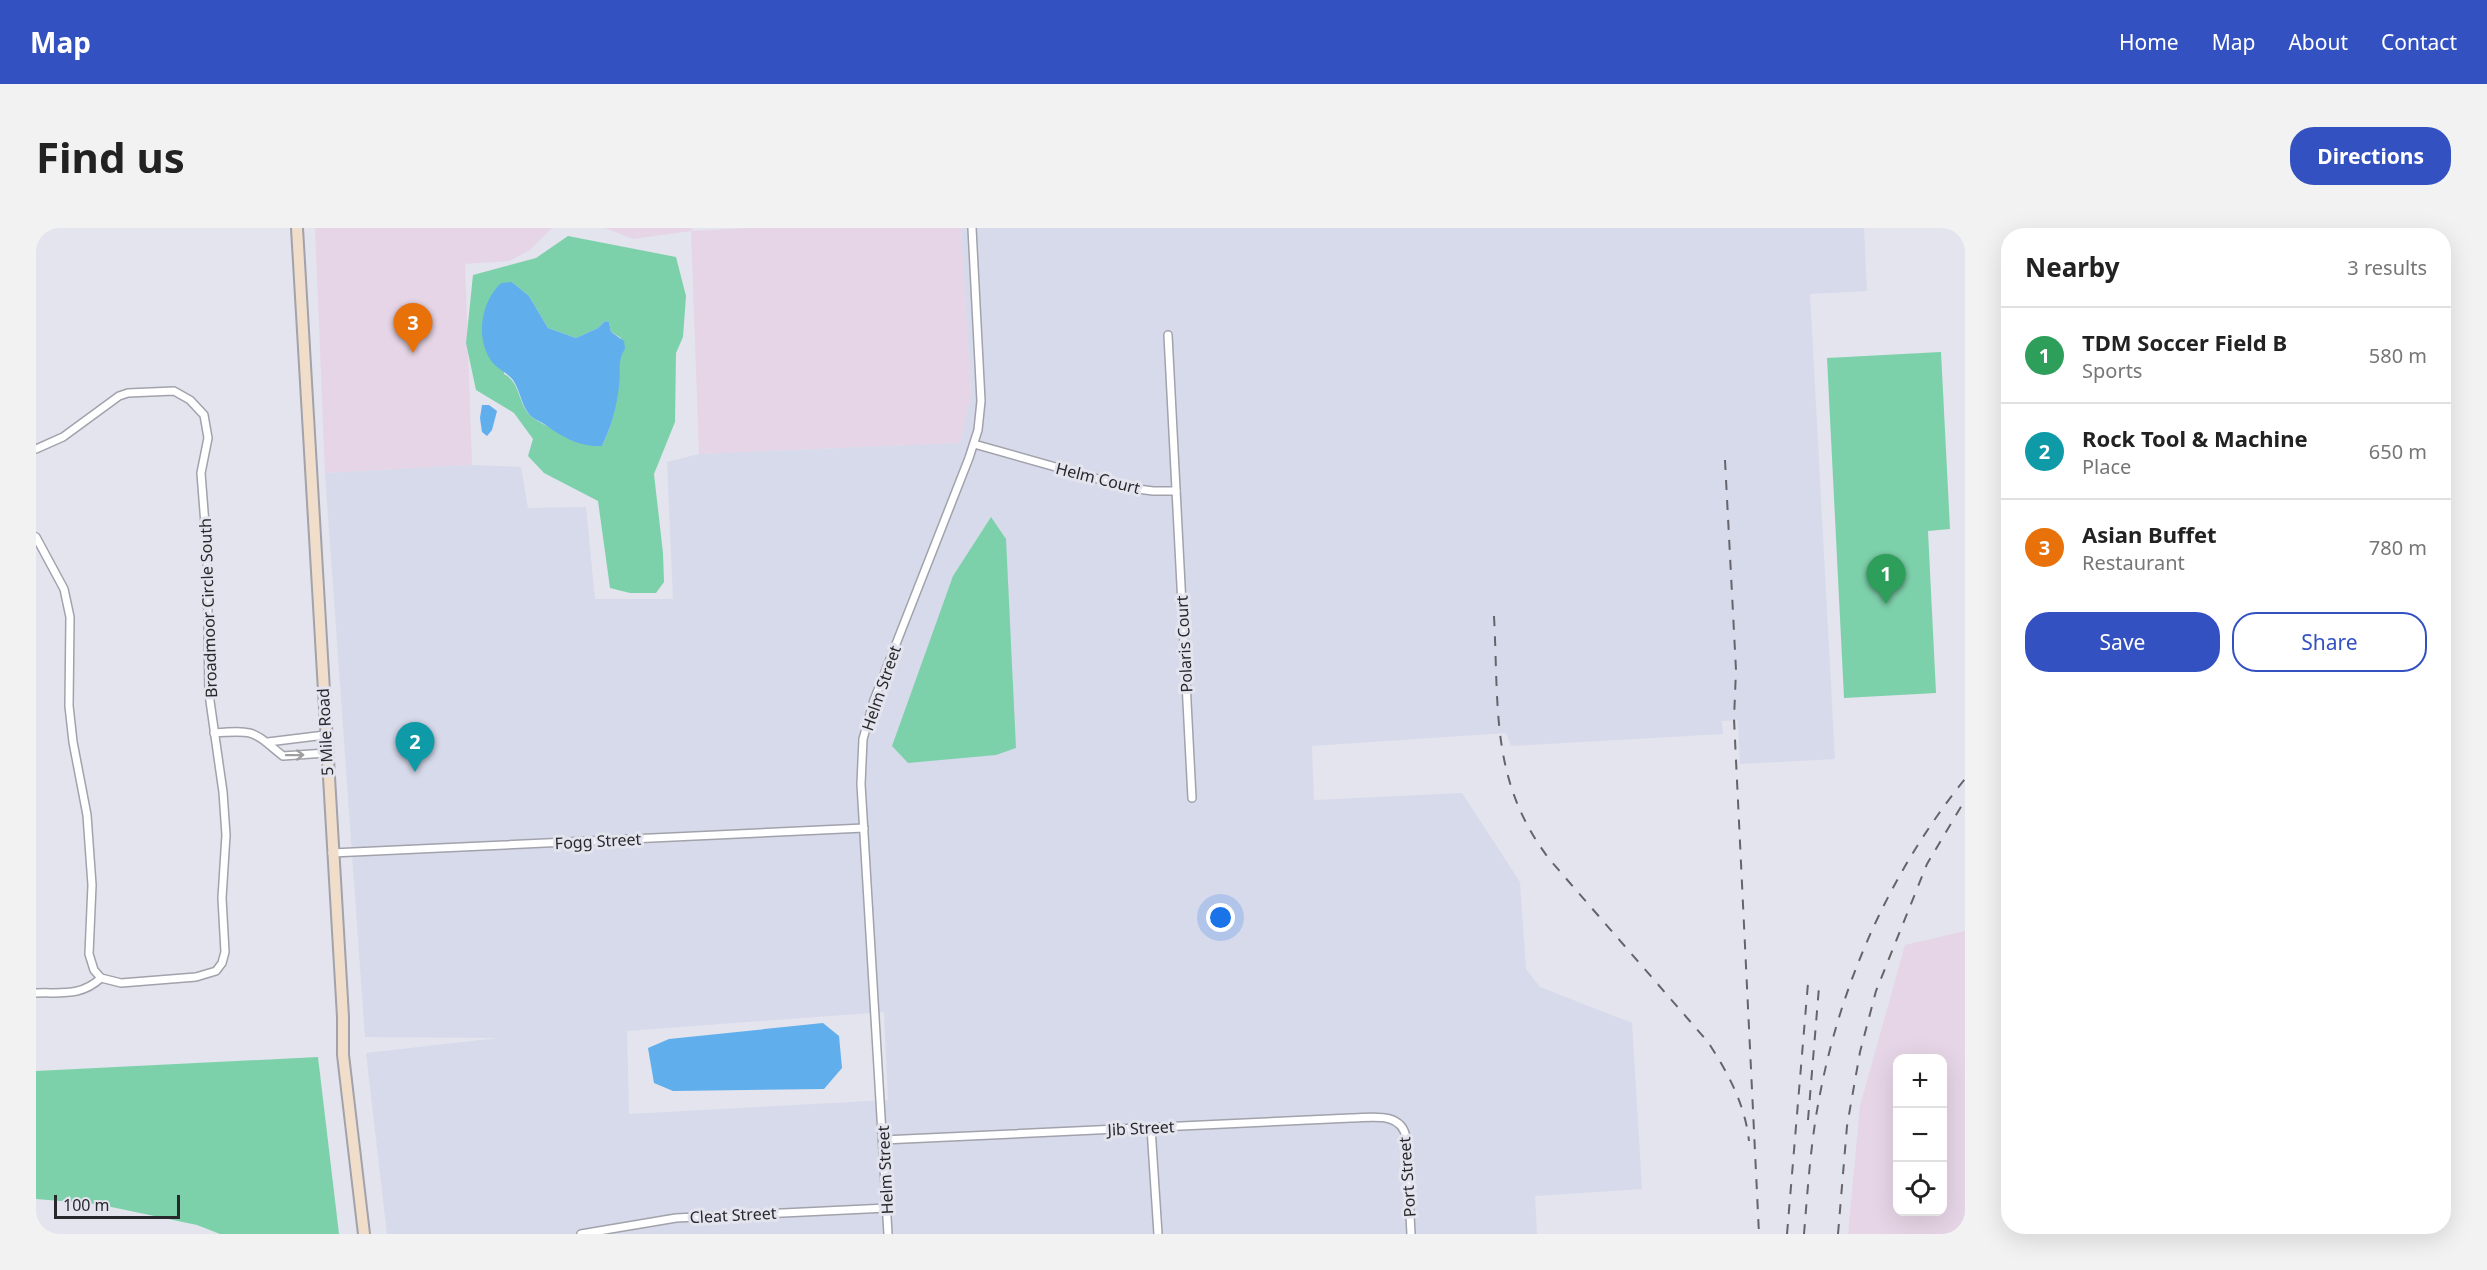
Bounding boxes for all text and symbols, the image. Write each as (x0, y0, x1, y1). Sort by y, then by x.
text: Map (30, 23, 91, 61)
text: Home (2119, 28, 2179, 56)
text: Map (2212, 28, 2255, 56)
text: About (2288, 28, 2348, 56)
text: Contact (2381, 28, 2457, 56)
button: Directions (2290, 127, 2451, 185)
text: Find us (36, 128, 185, 185)
text: Nearby (2025, 249, 2120, 285)
text: 3 results (2347, 254, 2427, 281)
pin: 3 (394, 304, 433, 353)
text: TDM Soccer Field B (2082, 327, 2287, 357)
text: 1 (2039, 342, 2050, 369)
text: 580 m (2369, 342, 2427, 369)
text: Sports (2082, 357, 2142, 384)
text: Rock Tool & Machine (2082, 423, 2308, 453)
text: 2 (2039, 438, 2050, 465)
text: 650 m (2369, 438, 2427, 465)
text: Place (2082, 453, 2131, 480)
street label: Helm Court (1054, 457, 1143, 499)
street label: Broadmoor Circle South (194, 518, 222, 698)
text: Asian Buffet (2082, 519, 2217, 549)
text: 3 (2039, 534, 2050, 561)
text: 780 m (2369, 534, 2427, 561)
text: Restaurant (2082, 549, 2185, 576)
pin: 1 (1866, 554, 1906, 604)
street label: Polaris Court (1170, 595, 1198, 693)
button: Save (2025, 612, 2220, 672)
button: Share (2232, 612, 2427, 672)
street label: Helm Street (856, 642, 906, 734)
street label: 5 Mile Road (312, 688, 338, 776)
pin: 2 (396, 722, 434, 772)
one-way arrow (284, 750, 304, 761)
street label: Fogg Street (554, 828, 642, 854)
your location (1206, 903, 1235, 932)
map controls (1893, 1054, 1947, 1216)
button: + (1893, 1054, 1947, 1108)
button: − (1893, 1108, 1947, 1162)
street label: Jib Street (1105, 1115, 1175, 1141)
street label: Helm Street (872, 1125, 898, 1215)
street label: Port Street (1393, 1136, 1421, 1218)
button: locate (1893, 1162, 1947, 1216)
scale bar (54, 1192, 180, 1220)
text: 100 m (63, 1194, 110, 1216)
street label: Cleat Street (689, 1202, 777, 1228)

